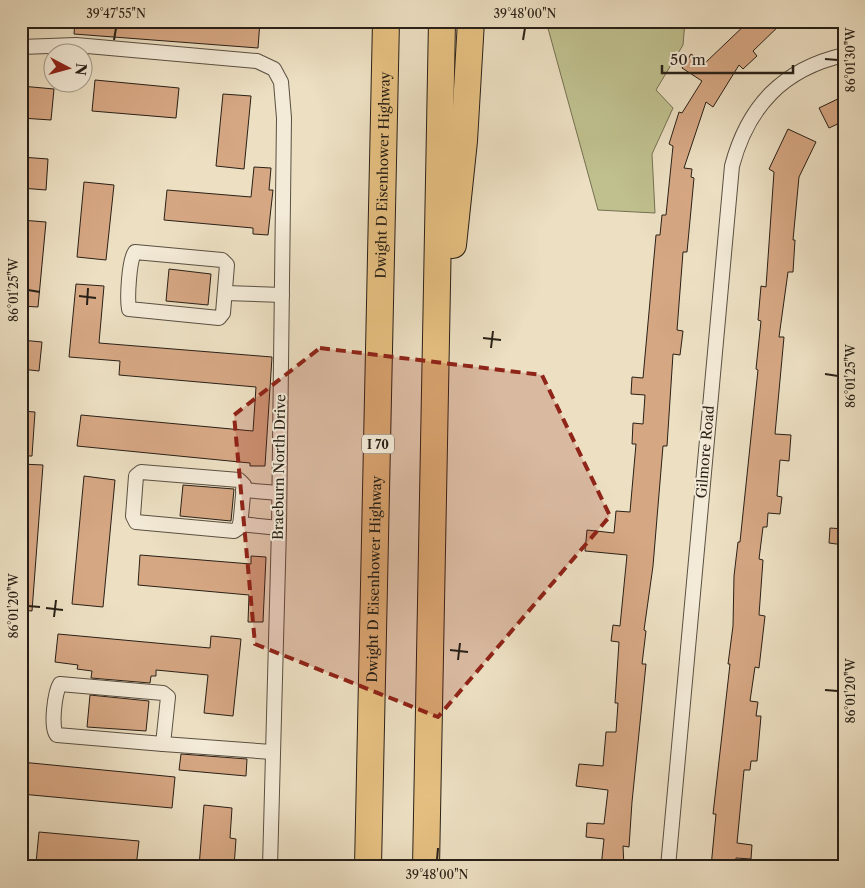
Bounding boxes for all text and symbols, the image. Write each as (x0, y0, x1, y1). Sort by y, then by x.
text: 39°47'55"N (86, 6, 146, 21)
text: 39°48'00"N (494, 6, 557, 21)
text: 86°01'30"W (843, 27, 858, 92)
north arrow (42, 42, 92, 92)
scale bar (662, 42, 794, 74)
text: 50 m (670, 50, 706, 69)
text: N (71, 62, 91, 76)
street label: Dwight D Eisenhower Highway (372, 71, 394, 279)
text: 86°01'25"W (6, 257, 21, 322)
text: 86°01'25"W (843, 343, 858, 408)
street label: Braeburn North Drive (269, 394, 289, 540)
street label: Gilmore Road (692, 404, 718, 499)
road number: I 70 (362, 434, 394, 454)
street label: Dwight D Eisenhower Highway (363, 475, 385, 683)
text: 86°01'20"W (6, 573, 21, 639)
text: 86°01'20"W (843, 658, 858, 724)
text: 39°48'00"N (406, 867, 469, 882)

